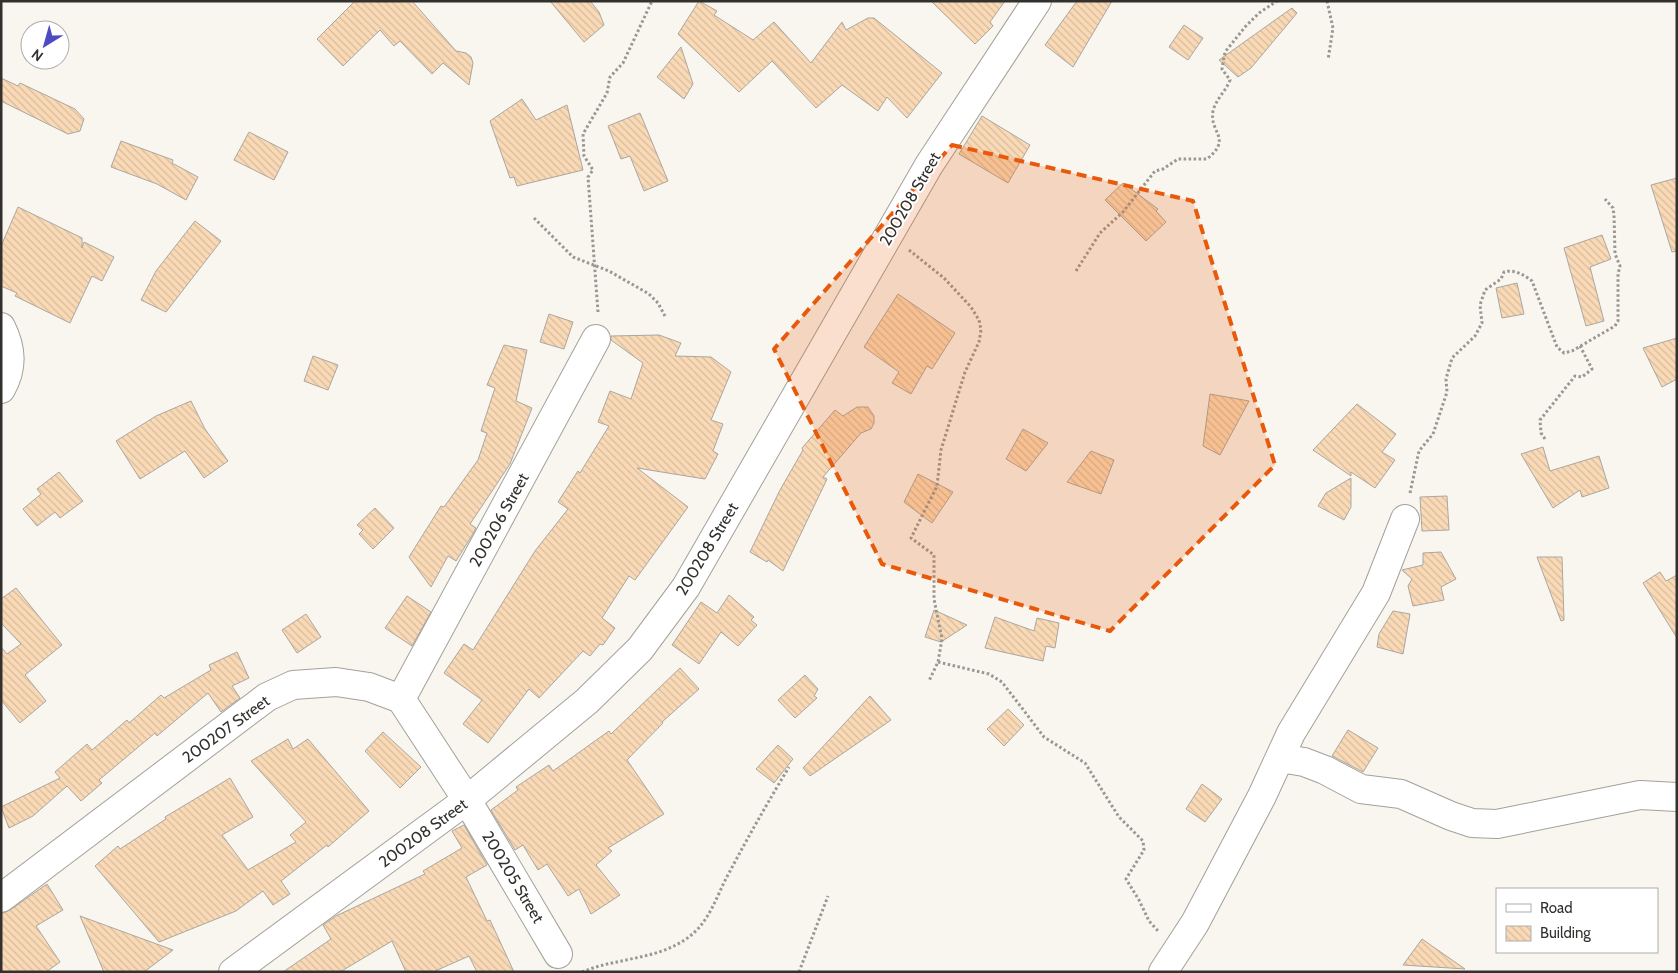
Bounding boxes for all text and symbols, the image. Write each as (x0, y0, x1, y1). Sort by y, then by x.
north arrow (20, 20, 70, 70)
text: N (28, 45, 47, 66)
street label: 200208 Street (876, 148, 945, 249)
street label: 200206 Street (465, 469, 533, 570)
street label: 200208 Street (672, 499, 742, 599)
street label: 200207 Street (179, 691, 274, 767)
street label: 200208 Street (375, 794, 471, 871)
street label: 200205 Street (478, 828, 548, 927)
legend (1496, 888, 1658, 953)
text: Road (1540, 899, 1573, 917)
text: Building (1540, 924, 1591, 942)

